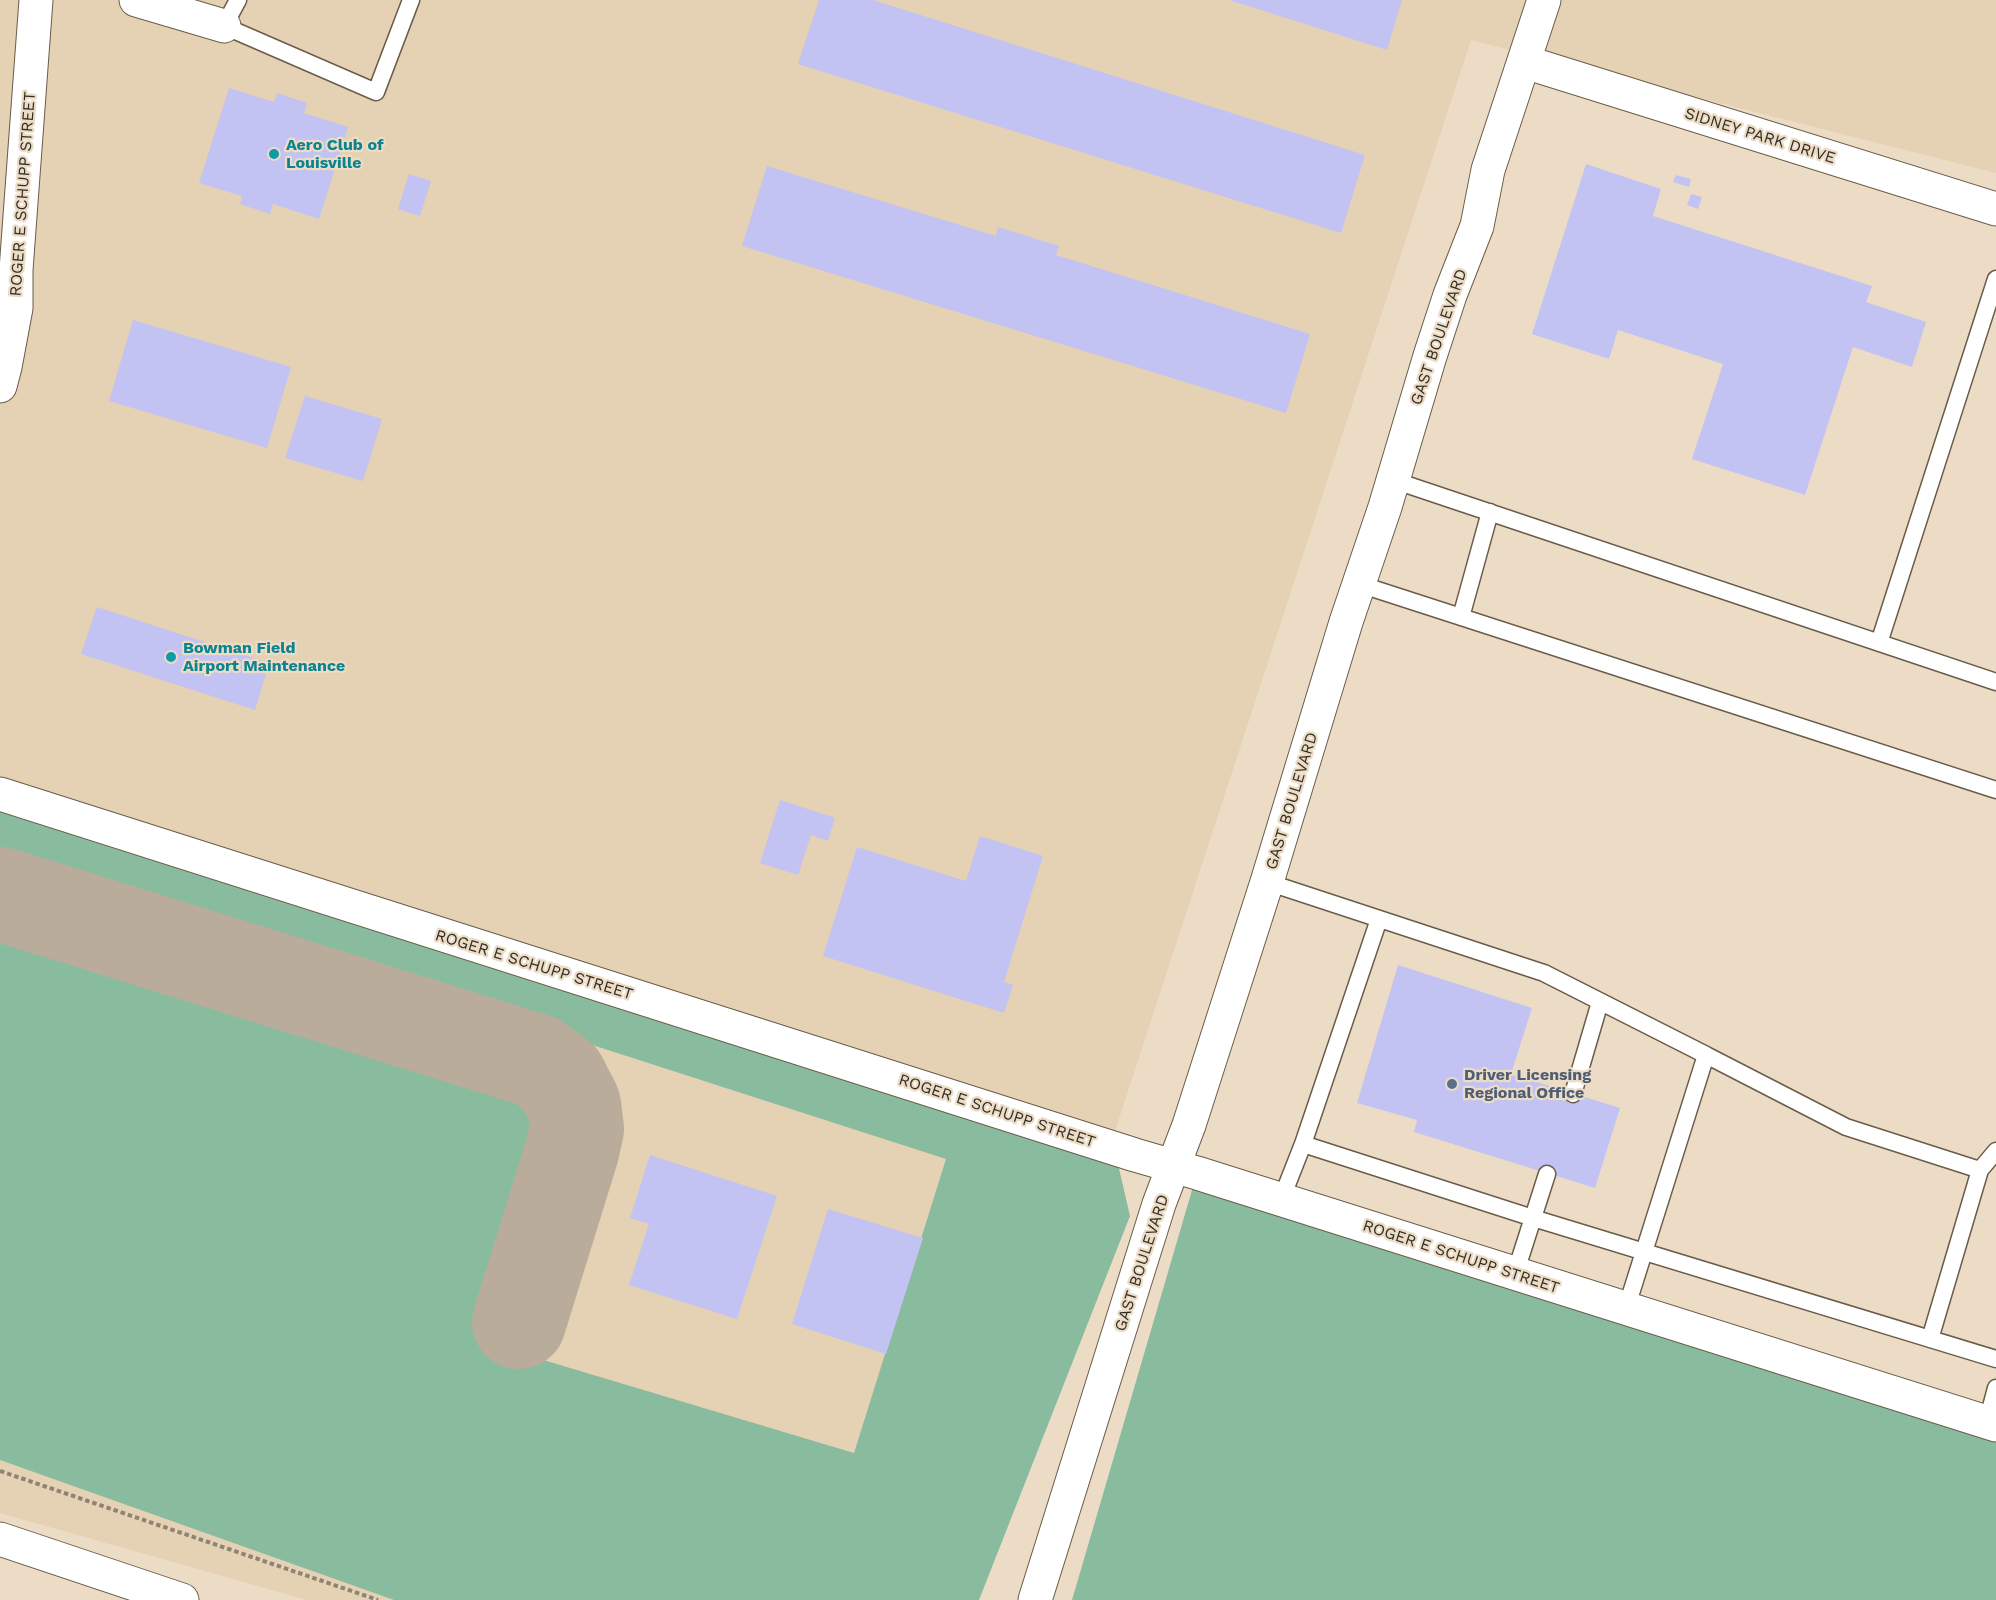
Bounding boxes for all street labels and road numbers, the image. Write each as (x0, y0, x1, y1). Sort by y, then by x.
street label: ROGER E SCHUPP STREET (6, 91, 40, 297)
street label: SIDNEY PARK DRIVE (1682, 104, 1838, 168)
street label: GAST BOULEVARD (1407, 266, 1471, 408)
street label: GAST BOULEVARD (1262, 730, 1322, 872)
street label: ROGER E SCHUPP STREET (433, 926, 635, 1004)
street label: ROGER E SCHUPP STREET (896, 1070, 1098, 1152)
street label: GAST BOULEVARD (1111, 1192, 1173, 1334)
street label: ROGER E SCHUPP STREET (1360, 1216, 1562, 1298)

